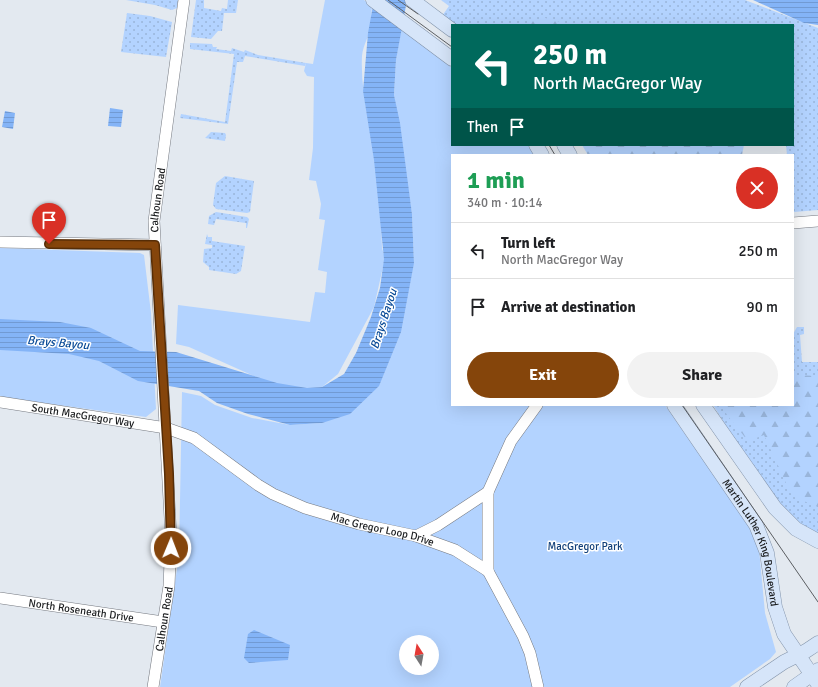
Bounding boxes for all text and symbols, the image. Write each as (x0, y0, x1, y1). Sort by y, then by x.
text: 250 m (533, 38, 607, 72)
icon: left (467, 40, 519, 92)
text: North MacGregor Way (533, 72, 702, 94)
icon: arrive (506, 116, 528, 138)
text: Then (467, 118, 498, 136)
text: 1 min (467, 165, 525, 195)
street label: Calhoun Road (147, 167, 168, 233)
button: close (736, 167, 778, 209)
text: 340 m · 10:14 (467, 195, 543, 211)
pin (32, 203, 66, 244)
icon: arrive (38, 209, 60, 231)
text: Turn left (501, 234, 555, 252)
icon: left (467, 240, 489, 262)
text: 250 m (738, 242, 778, 260)
text: North MacGregor Way (501, 252, 623, 268)
water label: Brays Bayou (367, 286, 401, 351)
icon: arrive (467, 296, 489, 318)
text: Arrive at destination (501, 298, 636, 316)
text: 90 m (747, 298, 778, 316)
water label: Brays Bayou (26, 333, 91, 353)
button: Exit (467, 352, 619, 398)
button: Share (627, 352, 778, 398)
street label: South MacGregor Way (31, 401, 136, 430)
street label: Martin Luther King Boulevard (720, 476, 781, 607)
street label: Mac Gregor Loop Drive (329, 510, 436, 549)
position arrow (150, 527, 192, 569)
park label: MacGregor Park (547, 540, 623, 553)
street label: Calhoun Road (152, 585, 175, 652)
street label: North Roseneath Drive (28, 596, 135, 624)
north arrow (399, 635, 439, 675)
map controls (399, 635, 439, 675)

